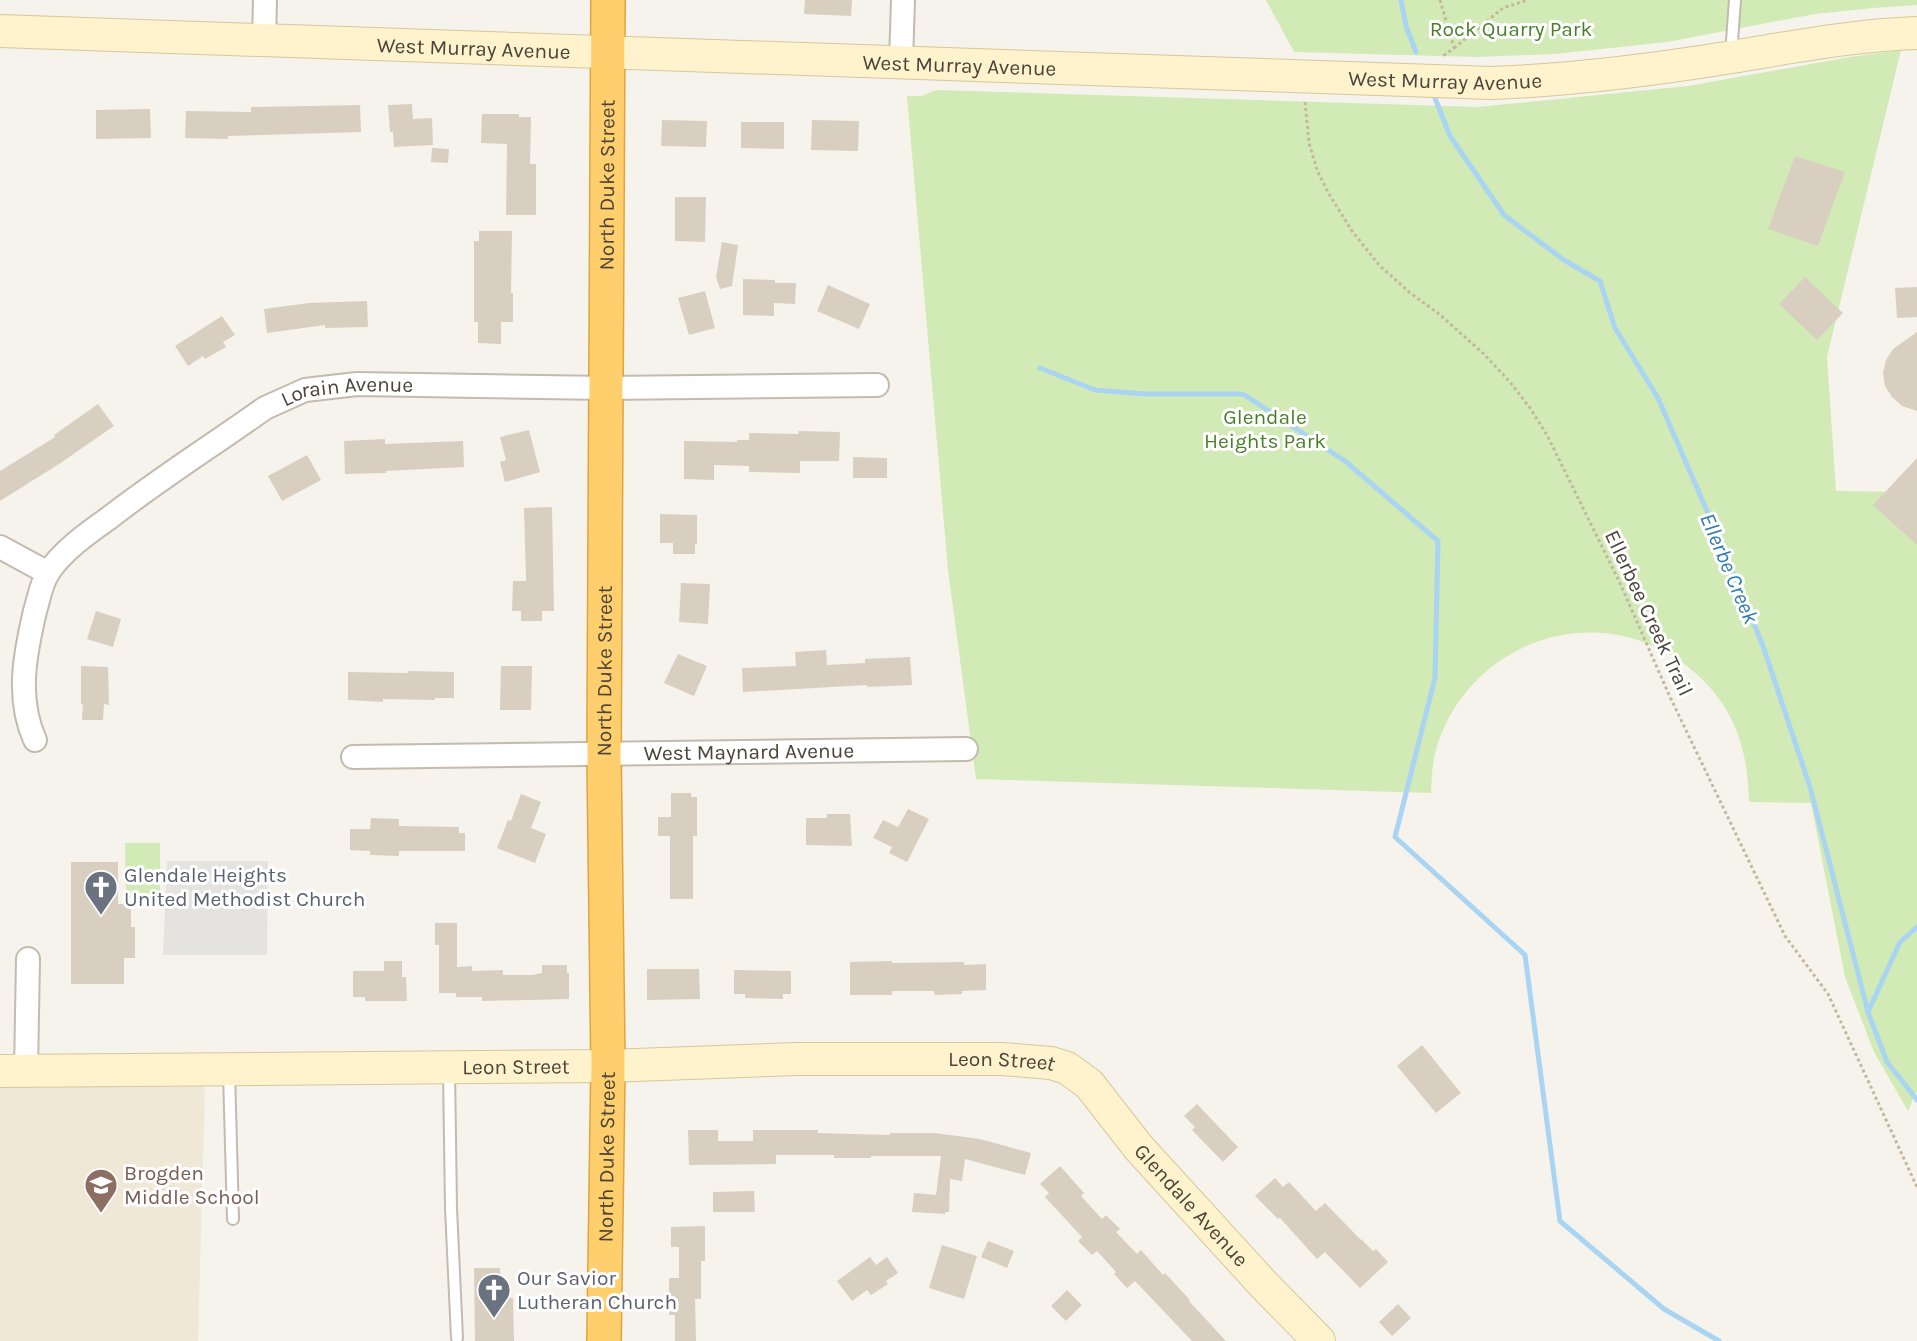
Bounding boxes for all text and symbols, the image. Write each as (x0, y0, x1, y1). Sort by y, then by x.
park label: Rock Quarry Park (1430, 17, 1592, 41)
street label: West Murray Avenue (376, 33, 571, 64)
street label: West Murray Avenue (862, 50, 1057, 81)
street label: West Murray Avenue (1348, 66, 1543, 95)
street label: North Duke Street (595, 99, 619, 271)
street label: Lorain Avenue (277, 372, 413, 411)
park label: Glendale Heights Park (1204, 405, 1326, 453)
water label: Ellerbe Creek (1694, 509, 1764, 628)
street label: Ellerbee Creek Trail (1600, 526, 1698, 700)
street label: North Duke Street (592, 585, 617, 757)
street label: West Maynard Avenue (644, 738, 854, 765)
place label: Glendale Heights United Methodist Church (124, 863, 365, 911)
church icon: Glendale Heights United Methodist Church (83, 869, 119, 916)
street label: Leon Street (948, 1047, 1059, 1076)
street label: Leon Street (462, 1054, 570, 1079)
street label: North Duke Street (593, 1071, 620, 1243)
street label: Glendale Avenue (1129, 1139, 1253, 1272)
place label: Brogden Middle School (124, 1161, 260, 1209)
school or university icon: Brogden Middle School (83, 1167, 119, 1214)
place label: Our Savior Lutheran Church (517, 1266, 677, 1314)
church icon: Our Savior Lutheran Church (476, 1272, 512, 1319)

